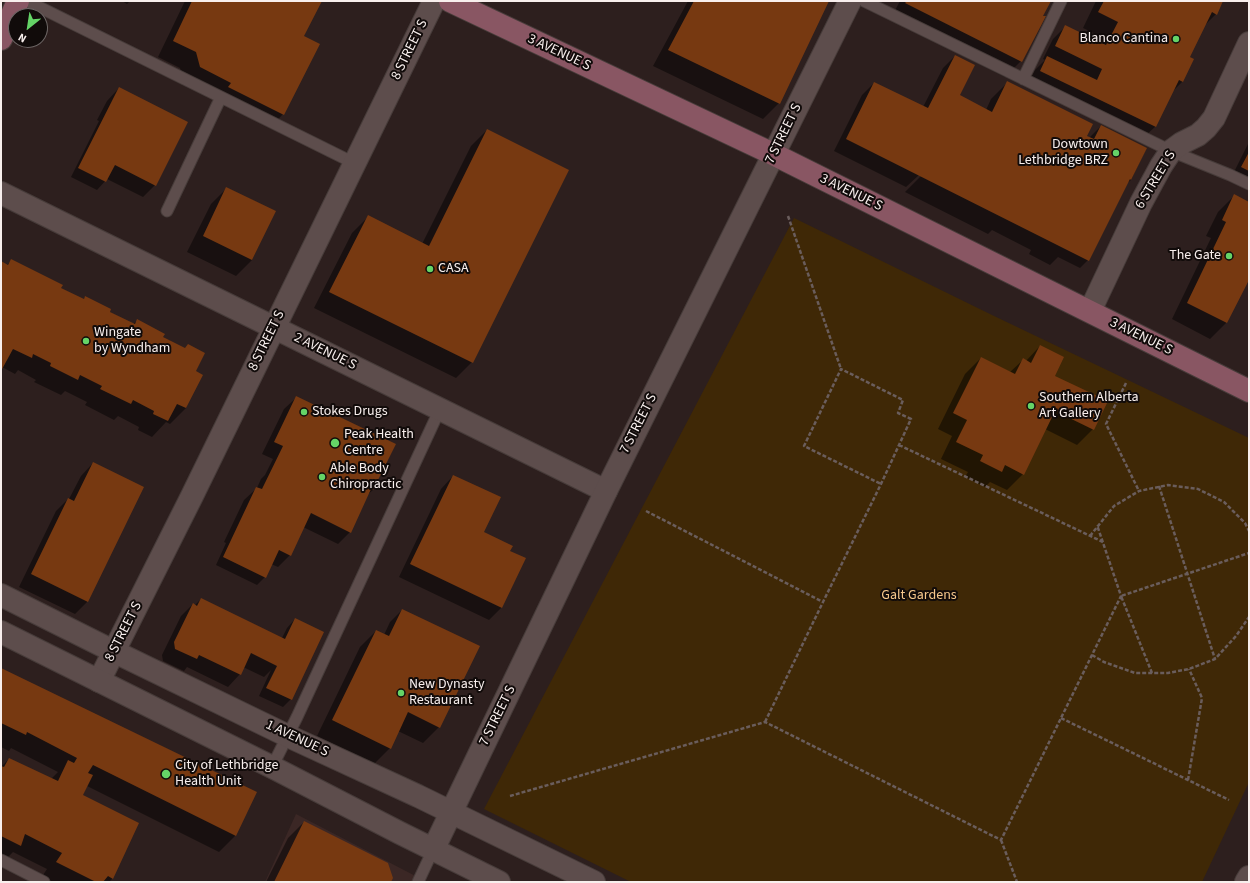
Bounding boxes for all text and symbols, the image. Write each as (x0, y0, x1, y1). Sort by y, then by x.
north arrow (8, 8, 48, 48)
street label: 8 STREET S (388, 17, 432, 83)
text: N (15, 30, 29, 46)
street label: 3 AVENUE S (525, 31, 593, 75)
place label: Blanco Cantina (1079, 31, 1168, 47)
marker: Blanco Cantina (1171, 34, 1181, 44)
street label: 7 STREET S (762, 101, 806, 167)
place label: Dowtown Lethbridge BRZ (1018, 137, 1108, 170)
marker: Dowtown Lethbridge BRZ (1111, 148, 1121, 158)
street label: 6 STREET S (1132, 148, 1180, 212)
street label: 3 AVENUE S (817, 171, 885, 215)
place label: The Gate (1169, 248, 1221, 264)
marker: The Gate (1224, 251, 1234, 261)
place label: CASA (438, 261, 469, 277)
marker: CASA (425, 264, 435, 274)
street label: 8 STREET S (245, 308, 289, 374)
street label: 3 AVENUE S (1107, 315, 1175, 359)
place label: Wingate by Wyndham (94, 325, 170, 358)
street label: 2 AVENUE S (291, 330, 359, 374)
marker: Wingate by Wyndham (81, 336, 91, 346)
place label: Southern Alberta Art Gallery (1039, 390, 1138, 422)
street label: 7 STREET S (617, 391, 661, 457)
marker: Southern Alberta Art Gallery (1026, 401, 1036, 411)
place label: Stokes Drugs (312, 404, 388, 420)
marker: Stokes Drugs (299, 407, 309, 417)
place label: Peak Health Centre (344, 427, 414, 460)
marker: Peak Health Centre (329, 437, 341, 449)
place label: Able Body Chiropractic (330, 461, 402, 494)
marker: Able Body Chiropractic (317, 472, 327, 482)
park label: Galt Gardens (881, 588, 957, 604)
street label: 8 STREET S (102, 599, 146, 665)
place label: New Dynasty Restaurant (409, 677, 485, 710)
street label: 7 STREET S (476, 683, 520, 749)
marker: New Dynasty Restaurant (396, 688, 406, 698)
street label: 1 AVENUE S (263, 717, 331, 761)
place label: City of Lethbridge Health Unit (175, 758, 278, 790)
marker: City of Lethbridge Health Unit (160, 768, 172, 780)

